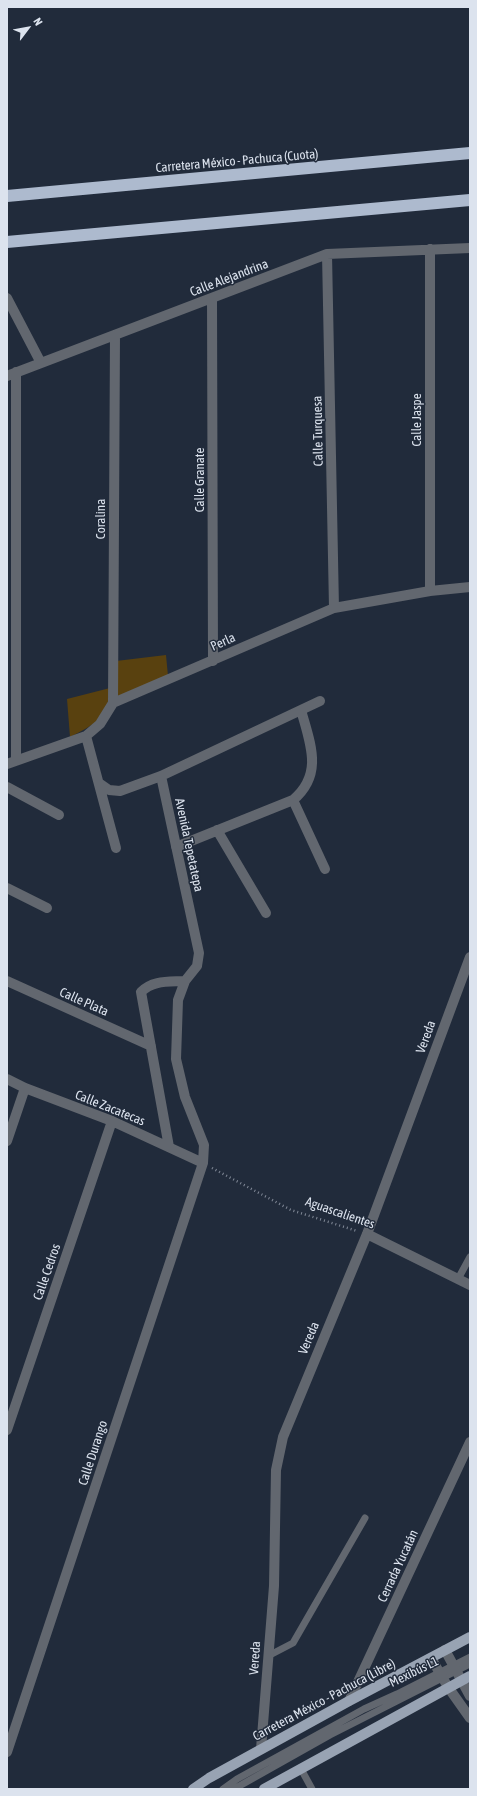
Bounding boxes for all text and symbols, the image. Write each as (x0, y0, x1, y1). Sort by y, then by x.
north arrow (8, 8, 48, 48)
text: N (31, 16, 45, 28)
street label: Carretera México - Pachuca (Cuota) (155, 146, 319, 176)
street label: Calle Alejandrina (188, 256, 270, 300)
street label: Calle Jaspe (409, 393, 425, 447)
street label: Calle Turquesa (310, 396, 326, 466)
street label: Calle Granate (192, 448, 208, 512)
street label: Coralina (93, 499, 109, 539)
street label: Perla (208, 630, 238, 654)
street label: Avenida Tepetatepa (171, 797, 207, 893)
street label: Calle Plata (57, 984, 111, 1020)
street label: Vereda (413, 1018, 439, 1056)
street label: Calle Zacatecas (73, 1087, 147, 1129)
street label: Aguascalientes (303, 1194, 377, 1232)
street label: Calle Cedros (30, 1242, 64, 1302)
street label: Vereda (295, 1319, 323, 1357)
street label: Calle Durango (75, 1419, 111, 1487)
street label: Cerrada Yucatán (374, 1527, 422, 1605)
street label: Vereda (246, 1641, 264, 1675)
street label: Mexibús L1 (387, 1653, 441, 1691)
street label: Carretera México - Pachuca (Libre) (250, 1656, 398, 1744)

